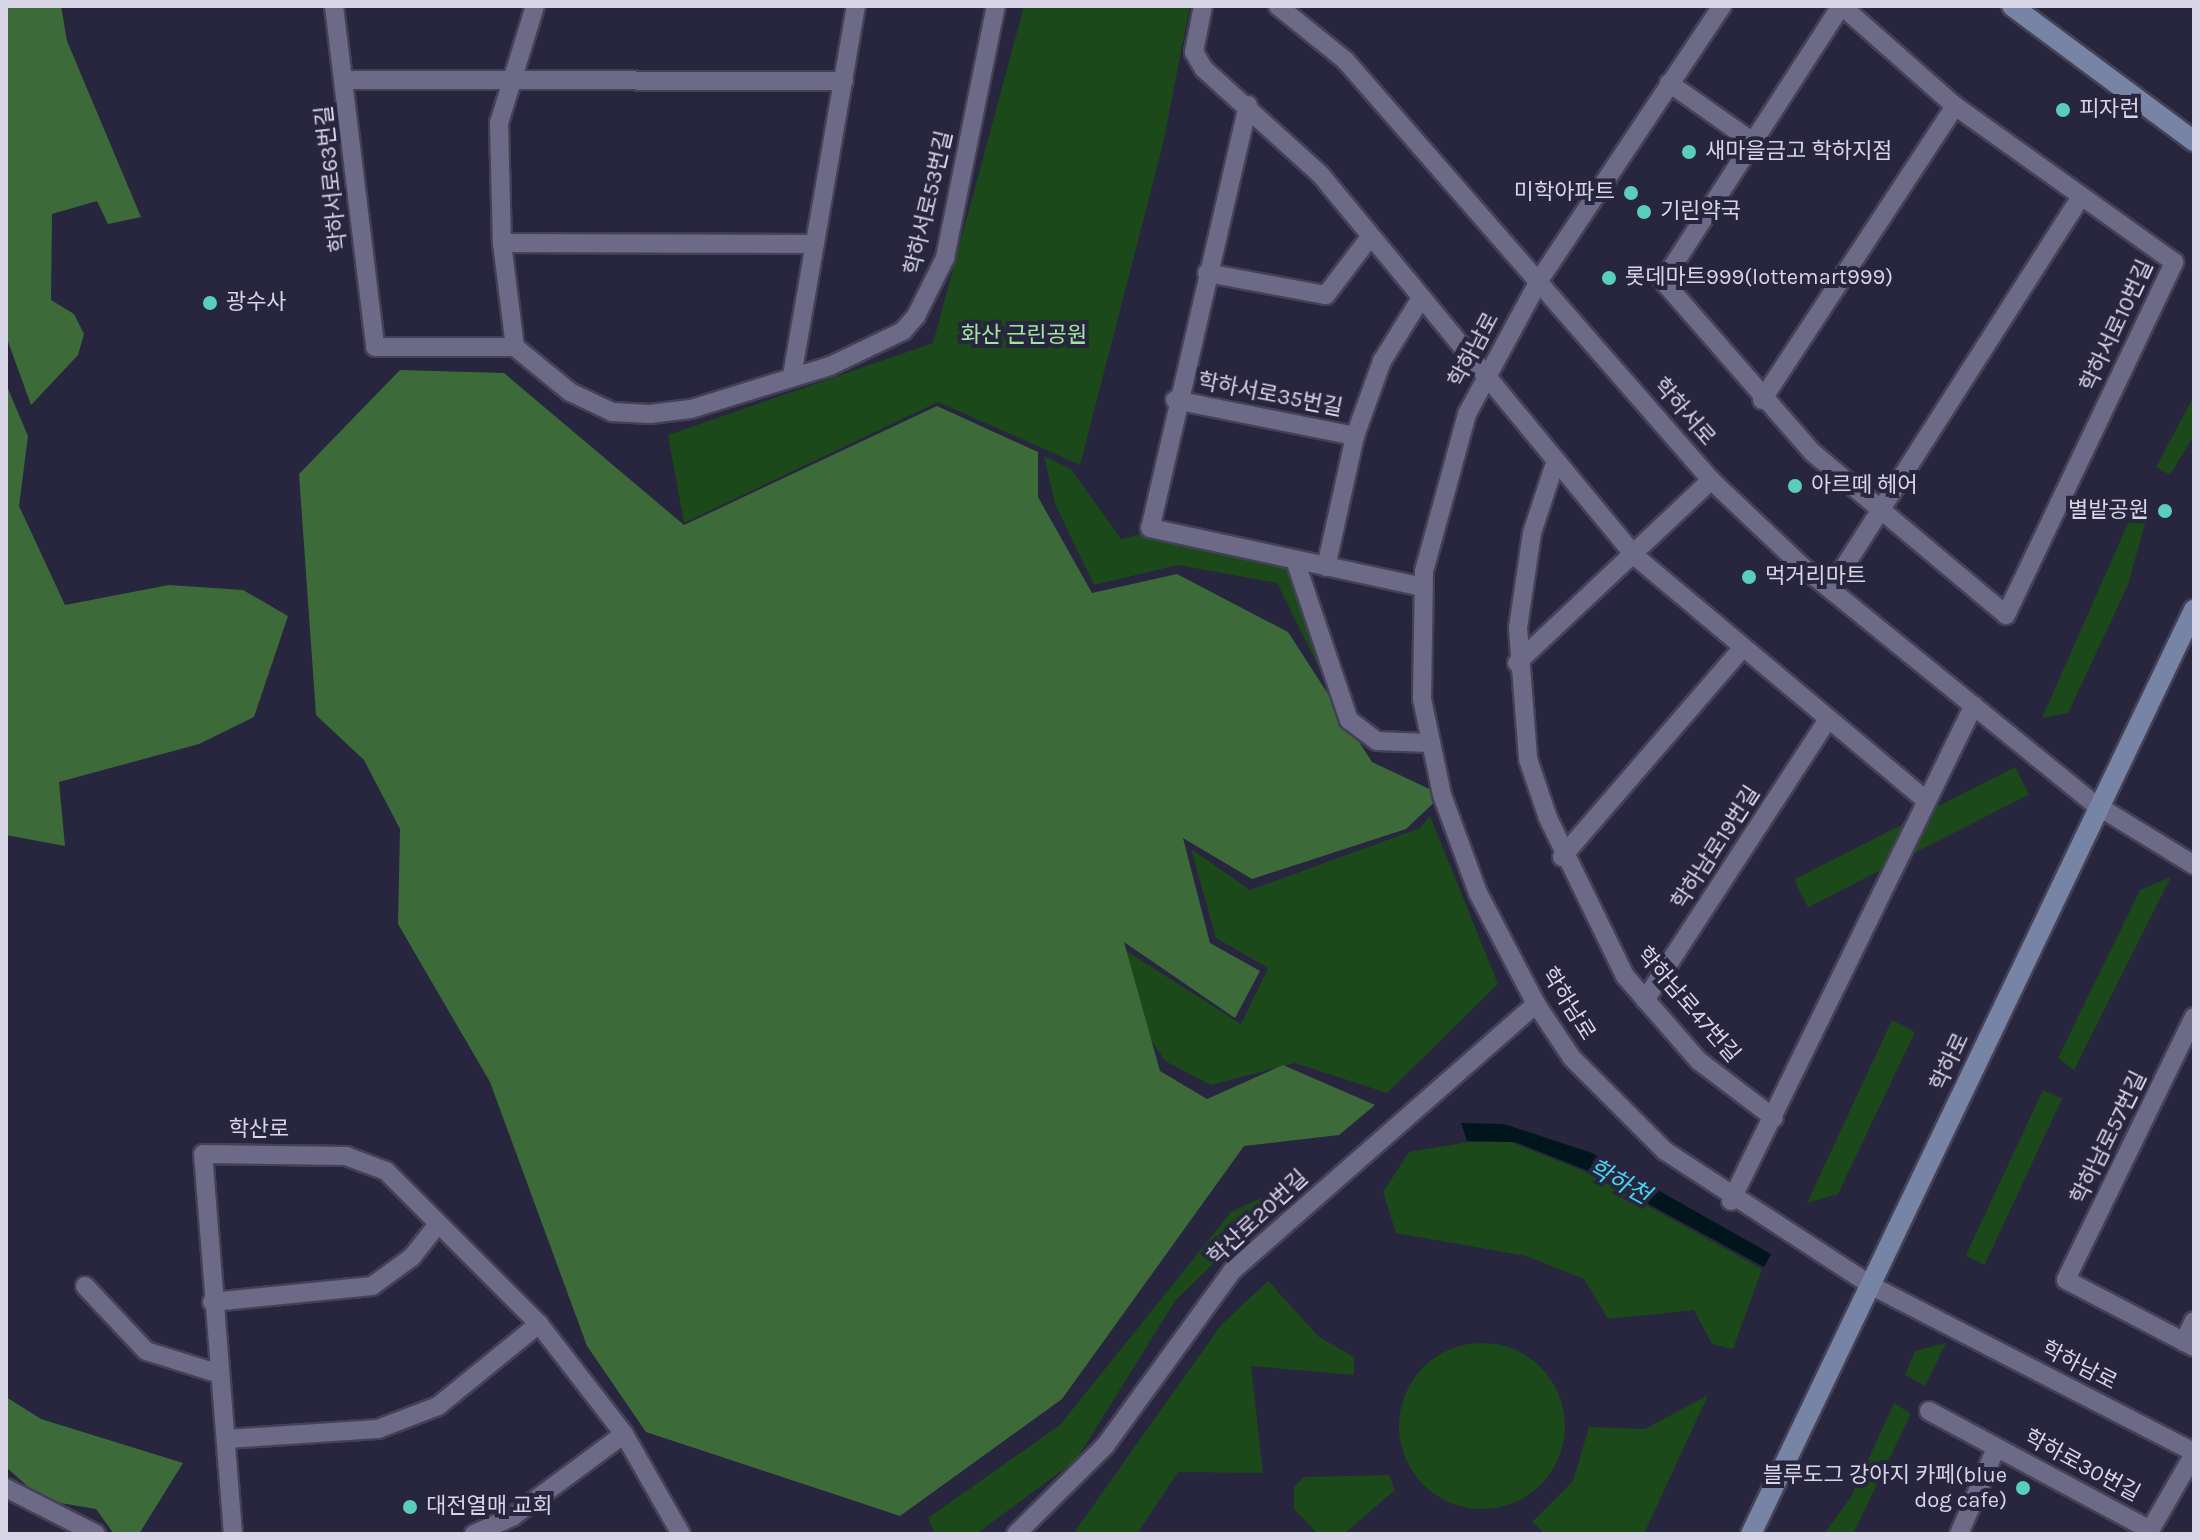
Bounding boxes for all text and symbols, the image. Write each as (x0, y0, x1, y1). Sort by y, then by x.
place label: 피자런 (2079, 97, 2140, 123)
marker: 피자런 (2054, 101, 2072, 119)
street label: 학하서로63번길 (311, 105, 353, 253)
street label: 학하서로53번길 (900, 128, 958, 278)
place label: 새마을금고 학하지점 (1705, 139, 1892, 165)
marker: 새마을금고 학하지점 (1680, 143, 1698, 161)
place label: 미학아파트 (1514, 180, 1615, 206)
marker: 미학아파트 (1622, 184, 1640, 202)
place label: 기린약국 (1660, 199, 1741, 225)
marker: 기린약국 (1635, 203, 1653, 221)
street label: 학하서로10번길 (2075, 256, 2159, 396)
place label: 롯데마트999(lottemart999) (1625, 265, 1893, 291)
marker: 롯데마트999(lottemart999) (1600, 269, 1618, 287)
place label: 광수사 (226, 290, 287, 316)
marker: 광수사 (201, 294, 219, 312)
street label: 학하남로 (1443, 308, 1505, 392)
park label: 화산 근린공원 (961, 323, 1087, 349)
street label: 학하서로35번길 (1195, 368, 1345, 422)
street label: 학하서로 (1647, 373, 1721, 451)
place label: 아르떼 헤어 (1811, 473, 1917, 499)
marker: 아르떼 헤어 (1786, 477, 1804, 495)
place label: 별밭공원 (2068, 498, 2149, 524)
marker: 별밭공원 (2156, 502, 2174, 520)
place label: 먹거리마트 (1765, 564, 1866, 590)
marker: 먹거리마트 (1740, 568, 1758, 586)
street label: 학하남로19번길 (1666, 781, 1766, 915)
street label: 학하남로47번길 (1631, 942, 1745, 1068)
street label: 학하남로 (1535, 963, 1601, 1045)
street label: 학하로 (1925, 1029, 1975, 1095)
street label: 학하남로57번길 (2066, 1067, 2152, 1209)
street label: 학산로 (229, 1117, 289, 1143)
water label: 학하천 (1583, 1153, 1655, 1211)
street label: 학산로20번길 (1203, 1165, 1313, 1271)
street label: 학하남로 (2037, 1336, 2121, 1396)
street label: 학하로30번길 (2020, 1424, 2144, 1508)
place label: 블루도그 강아지 카페(blue dog cafe) (1763, 1462, 2007, 1514)
marker: 블루도그 강아지 카페(blue dog cafe) (2014, 1479, 2032, 1497)
place label: 대전열매 교회 (426, 1494, 553, 1520)
marker: 대전열매 교회 (401, 1498, 419, 1516)

